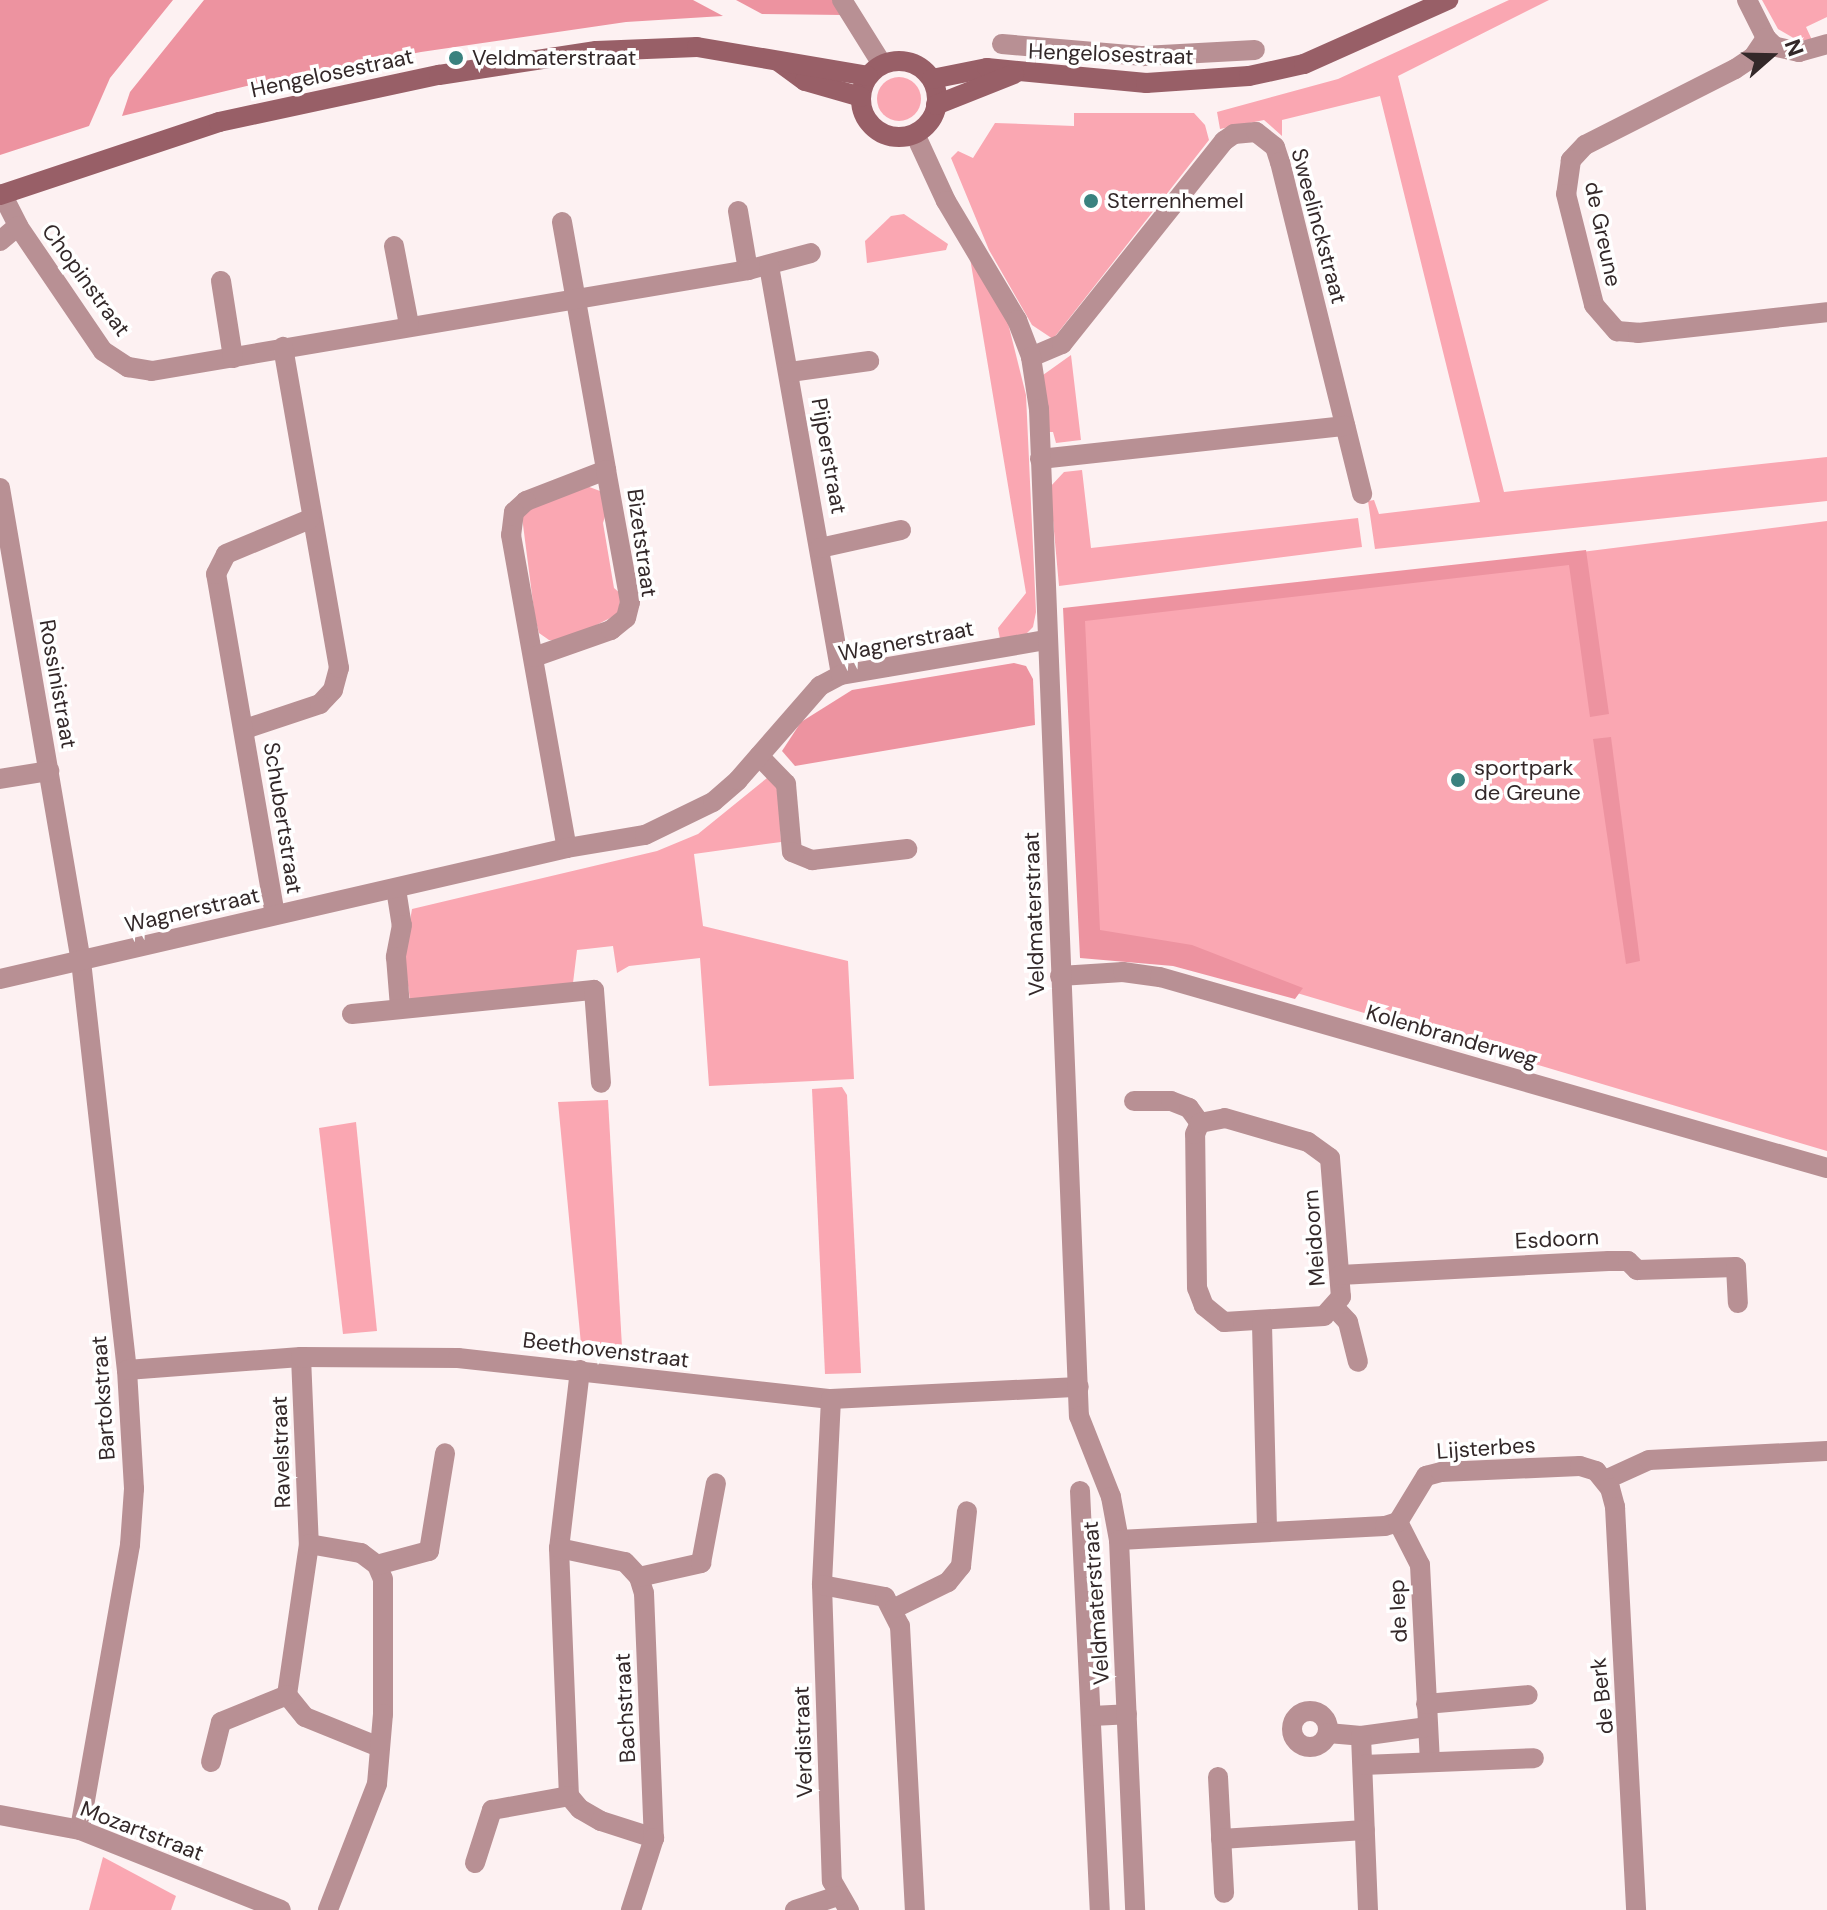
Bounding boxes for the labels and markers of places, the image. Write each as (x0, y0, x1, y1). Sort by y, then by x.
place label: Veldmaterstraat (472, 45, 636, 71)
marker: Veldmaterstraat (447, 49, 465, 67)
place label: Sterrenhemel (1107, 188, 1244, 214)
marker: Sterrenhemel (1082, 192, 1100, 210)
place label: sportpark de Greune (1474, 754, 1581, 806)
marker: sportpark de Greune (1449, 771, 1467, 789)

